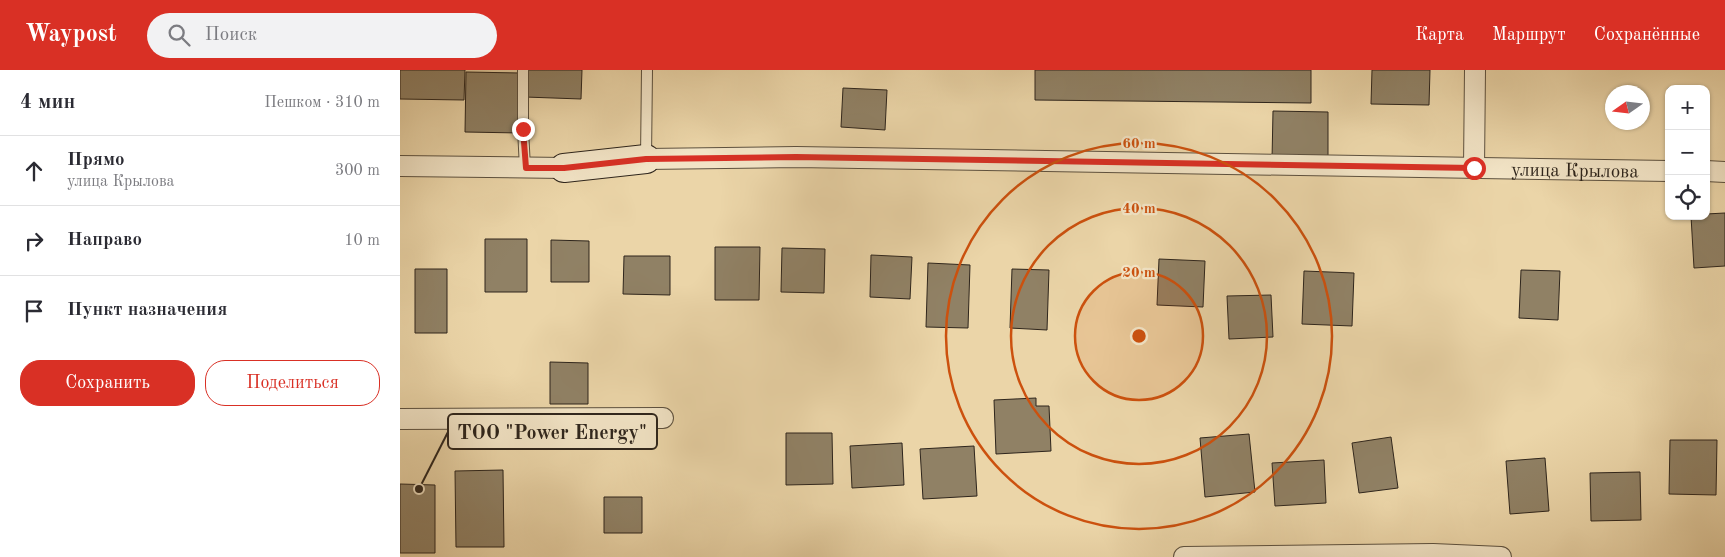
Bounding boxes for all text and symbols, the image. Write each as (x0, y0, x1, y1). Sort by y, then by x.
search box (147, 13, 497, 58)
icon: search (165, 21, 193, 49)
text: Waypost (25, 23, 117, 47)
text: Поиск (205, 26, 257, 45)
text: Карта (1415, 26, 1464, 44)
text: Маршрут (1492, 26, 1566, 44)
text: Сохранённые (1594, 26, 1700, 44)
north arrow (1605, 85, 1650, 130)
map controls (1665, 85, 1710, 220)
button: + (1665, 85, 1710, 130)
text: 4 мин (20, 92, 75, 113)
text: Пешком · 310 m (264, 95, 380, 111)
route end (512, 118, 535, 141)
button: − (1665, 130, 1710, 175)
text: 60 m (1122, 137, 1156, 152)
text: Прямо (67, 151, 125, 170)
icon: ahead (20, 157, 48, 185)
route start (1463, 157, 1486, 180)
street label: улица Крылова (1511, 161, 1639, 183)
text: 300 m (335, 163, 380, 179)
text: улица Крылова (67, 174, 175, 190)
button: locate (1665, 175, 1710, 220)
text: 40 m (1122, 202, 1156, 217)
icon: right (20, 227, 48, 255)
text: Направо (67, 231, 142, 250)
text: 10 m (344, 233, 380, 249)
text: 20 m (1122, 266, 1156, 281)
icon: arrive (20, 297, 48, 325)
text: Пункт назначения (67, 301, 227, 320)
centre of rings (1130, 327, 1148, 345)
button: Сохранить (20, 360, 195, 406)
button: Поделиться (205, 360, 380, 406)
callout: ТОО "Power Energy" (448, 414, 657, 449)
text: ТОО "Power Energy" (457, 424, 647, 444)

